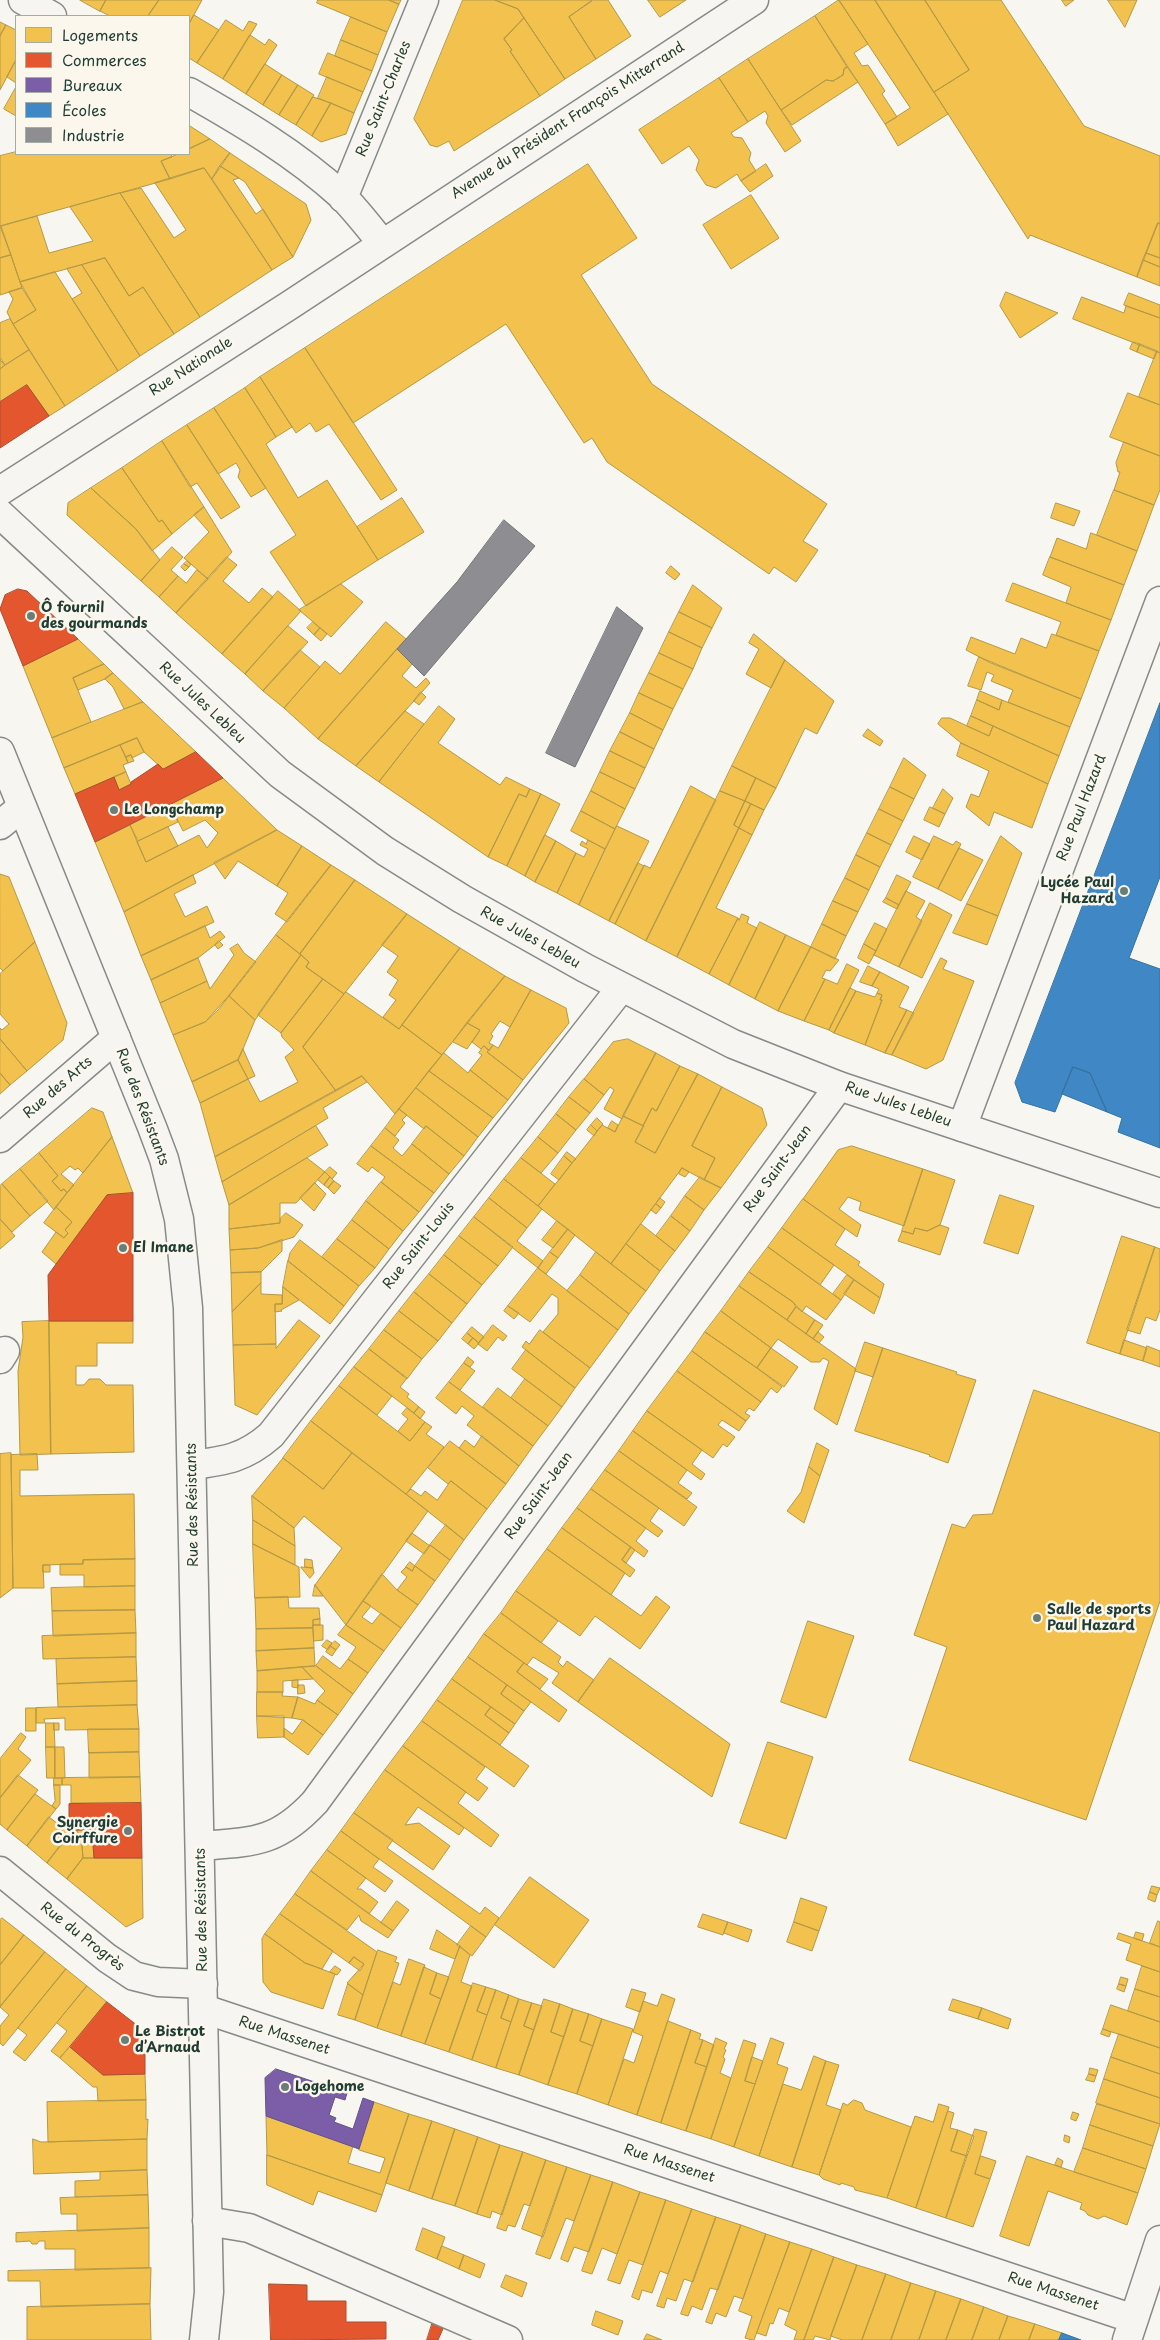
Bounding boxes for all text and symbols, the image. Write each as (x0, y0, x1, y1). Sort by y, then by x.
legend (15, 15, 190, 155)
text: Logements (62, 23, 138, 46)
street label: Rue Saint-Charles (353, 39, 415, 159)
street label: Avenue du Président François Mitterrand (448, 39, 688, 203)
text: Commerces (62, 48, 146, 71)
text: Bureaux (62, 73, 122, 96)
text: Écoles (62, 98, 106, 121)
text: Industrie (62, 123, 124, 146)
street label: Rue Nationale (146, 334, 236, 400)
place label: Ô fournil des gourmands (41, 600, 147, 632)
marker: Ô fournil des gourmands (25, 610, 37, 622)
street label: Rue Jules Lebleu (155, 659, 249, 747)
street label: Rue Paul Hazard (1054, 752, 1110, 864)
place label: Le Longchamp (124, 802, 224, 818)
marker: Le Longchamp (108, 804, 120, 816)
place label: Lycée Paul Hazard (1041, 875, 1114, 908)
marker: Lycée Paul Hazard (1118, 885, 1130, 897)
street label: Rue Jules Lebleu (477, 904, 583, 972)
street label: Rue des Résistants (112, 1046, 172, 1168)
street label: Rue des Arts (20, 1054, 96, 1122)
street label: Rue Jules Lebleu (842, 1079, 954, 1131)
street label: Rue Saint-Jean (741, 1122, 815, 1216)
street label: Rue Saint-Louis (380, 1199, 458, 1293)
place label: El Imane (133, 1240, 194, 1256)
marker: El Imane (117, 1242, 129, 1254)
street label: Rue des Résistants (184, 1443, 202, 1567)
street label: Rue Saint-Jean (502, 1449, 576, 1543)
place label: Salle de sports Paul Hazard (1047, 1602, 1151, 1634)
marker: Salle de sports Paul Hazard (1031, 1612, 1043, 1624)
place label: Synergie Coirffure (52, 1815, 118, 1848)
marker: Synergie Coirffure (122, 1825, 134, 1837)
street label: Rue des Résistants (193, 1848, 211, 1972)
street label: Rue du Progrès (37, 1899, 127, 1975)
street label: Rue Massenet (236, 2013, 332, 2059)
place label: Le Bistrot d’Arnaud (135, 2024, 205, 2056)
marker: Le Bistrot d’Arnaud (119, 2034, 131, 2046)
place label: Logehome (295, 2079, 364, 2095)
marker: Logehome (279, 2081, 291, 2093)
street label: Rue Massenet (621, 2141, 717, 2187)
street label: Rue Massenet (1005, 2269, 1101, 2315)

